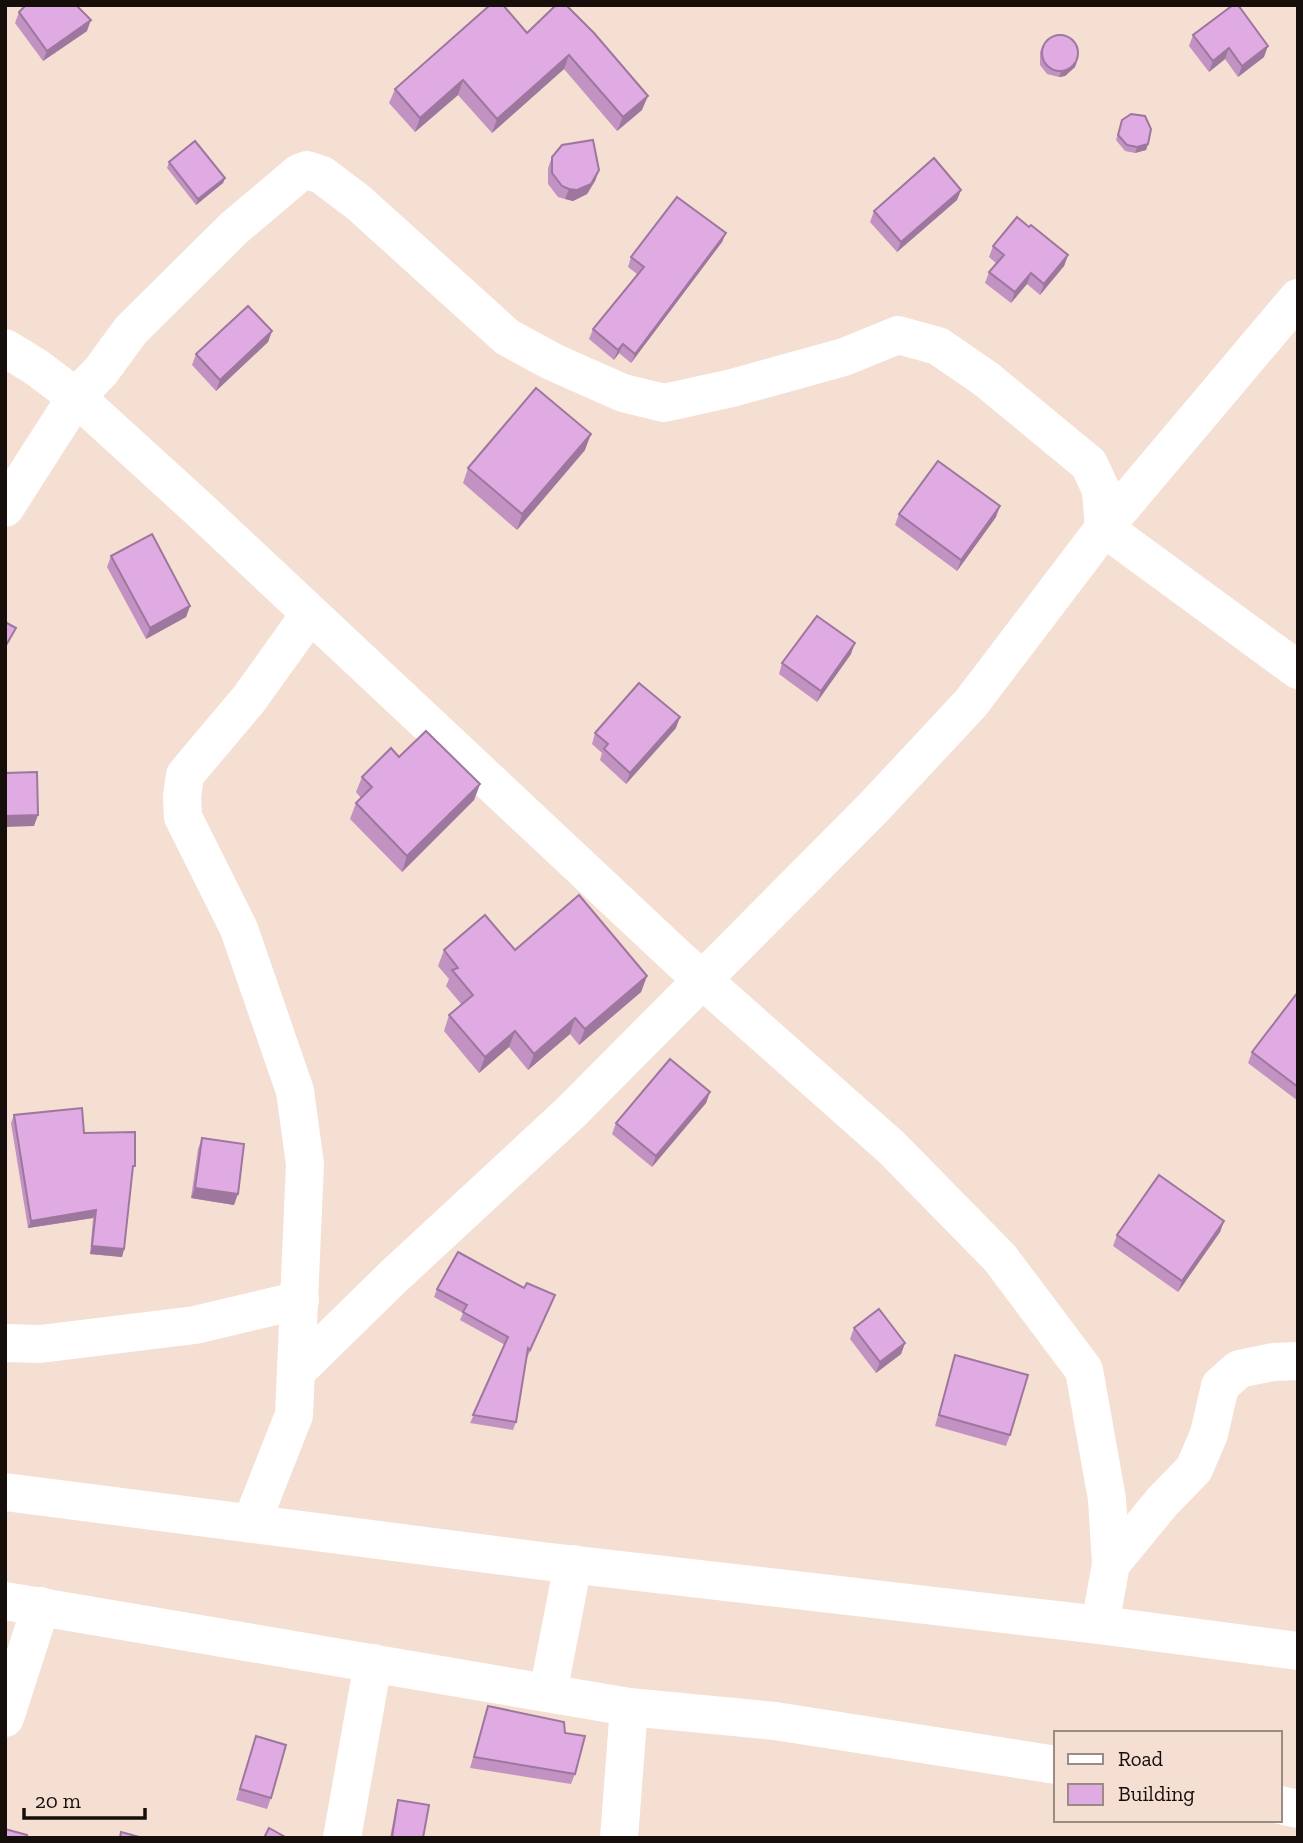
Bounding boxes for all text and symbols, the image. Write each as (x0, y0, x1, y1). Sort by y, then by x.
legend (1054, 1731, 1282, 1822)
text: Road (1118, 1746, 1164, 1771)
scale bar (24, 1776, 145, 1820)
text: Building (1118, 1781, 1195, 1806)
text: 20 m (35, 1788, 81, 1813)

